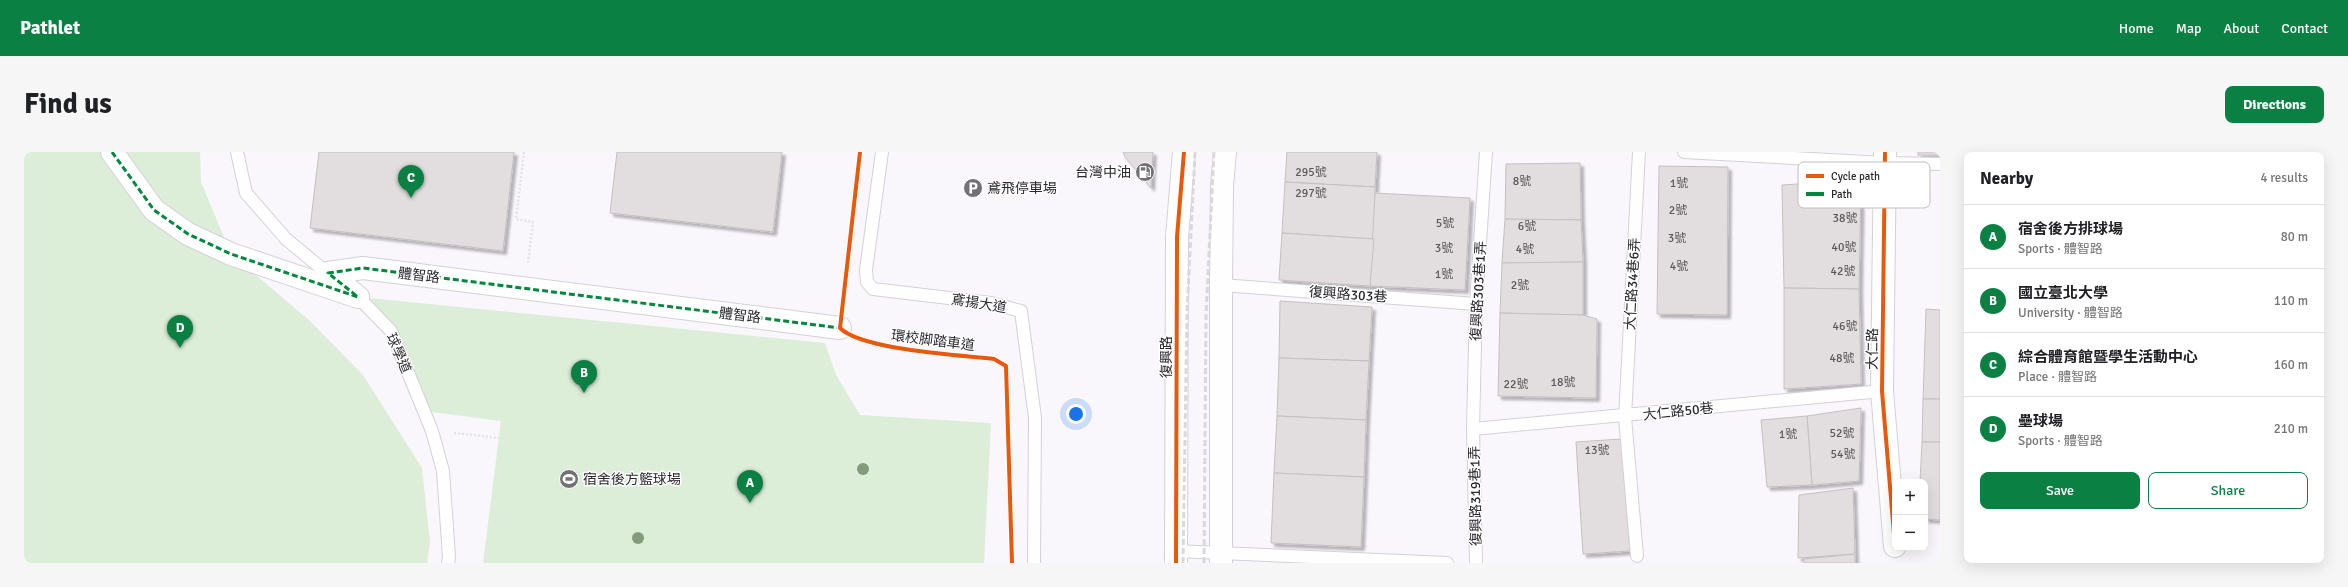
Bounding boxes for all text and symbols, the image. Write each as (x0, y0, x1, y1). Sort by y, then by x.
text: Pathlet (20, 16, 80, 40)
text: Home (2119, 20, 2154, 37)
text: Map (2176, 20, 2201, 37)
text: About (2223, 20, 2259, 37)
text: Contact (2281, 20, 2328, 37)
button: Directions (2225, 86, 2324, 123)
text: Find us (24, 87, 112, 121)
fuel station icon: 台灣中油 (1134, 161, 1156, 183)
legend (1798, 162, 1930, 208)
place label: 台灣中油 (1075, 164, 1131, 181)
pin: C (398, 165, 424, 198)
house number: 295號 (1295, 165, 1327, 180)
text: Nearby (1980, 168, 2033, 189)
text: Cycle path (1831, 170, 1880, 183)
text: 4 results (2260, 170, 2308, 186)
house number: 8號 (1513, 174, 1531, 189)
house number: 1號 (1670, 176, 1688, 191)
parking icon: 鳶飛停車場 (962, 177, 984, 199)
place label: 鳶飛停車場 (987, 180, 1057, 197)
house number: 297號 (1295, 186, 1327, 201)
text: Path (1831, 188, 1852, 201)
house number: 2號 (1669, 203, 1687, 218)
house number: 38號 (1833, 211, 1857, 226)
house number: 5號 (1436, 216, 1454, 231)
house number: 6號 (1518, 219, 1536, 234)
text: 宿舍後方排球場 (2018, 220, 2123, 238)
text: A (1989, 229, 1997, 245)
text: 80 m (2281, 229, 2308, 245)
house number: 3號 (1668, 231, 1686, 246)
street label: 大仁路34巷6弄 (1622, 237, 1643, 331)
house number: 40號 (1832, 240, 1856, 255)
house number: 3號 (1435, 241, 1453, 256)
street label: 復興路303巷1弄 (1467, 241, 1490, 342)
text: Sports · 體智路 (2018, 241, 2103, 257)
house number: 4號 (1516, 242, 1534, 257)
house number: 4號 (1670, 259, 1688, 274)
house number: 42號 (1831, 264, 1855, 279)
street label: 體智路 (397, 265, 441, 286)
house number: 1號 (1435, 267, 1453, 282)
house number: 2號 (1511, 278, 1529, 293)
street label: 復興路303巷 (1308, 283, 1388, 306)
text: 國立臺北大學 (2018, 284, 2108, 302)
street label: 鳶揚大道 (950, 291, 1008, 316)
text: B (1989, 293, 1997, 309)
text: 110 m (2274, 293, 2308, 309)
street label: 體智路 (718, 305, 762, 326)
text: University · 體智路 (2018, 305, 2123, 321)
pin: D (167, 315, 193, 348)
house number: 46號 (1833, 319, 1857, 334)
street label: 環校脚踏車道 (890, 327, 976, 354)
street label: 大仁路 (1864, 328, 1881, 370)
street label: 球學道 (382, 331, 415, 376)
street label: 復興路 (1158, 336, 1175, 378)
text: 綜合體育館暨學生活動中心 (2018, 348, 2198, 366)
house number: 48號 (1830, 351, 1854, 366)
text: C (1989, 357, 1997, 373)
text: 160 m (2274, 357, 2308, 373)
pin: B (571, 360, 597, 393)
text: Place · 體智路 (2018, 369, 2097, 385)
house number: 18號 (1551, 375, 1575, 390)
house number: 22號 (1504, 377, 1528, 392)
street label: 大仁路50巷 (1642, 399, 1714, 424)
your location (1066, 404, 1086, 424)
text: 壘球場 (2018, 412, 2063, 430)
text: D (1989, 421, 1997, 437)
text: 210 m (2274, 421, 2308, 437)
house number: 52號 (1830, 426, 1854, 441)
house number: 1號 (1779, 427, 1797, 442)
text: Sports · 體智路 (2018, 433, 2103, 449)
house number: 13號 (1585, 443, 1609, 458)
street label: 復興路319巷1弄 (1466, 446, 1485, 546)
house number: 54號 (1831, 447, 1855, 462)
sports icon: 宿舍後方籃球場 (558, 468, 580, 490)
pin: A (737, 470, 763, 503)
place label: 宿舍後方籃球場 (583, 471, 681, 488)
button: Save (1980, 472, 2140, 509)
button: Share (2148, 472, 2308, 509)
map controls (1892, 479, 1928, 551)
button: + (1892, 479, 1928, 515)
button: − (1892, 515, 1928, 551)

